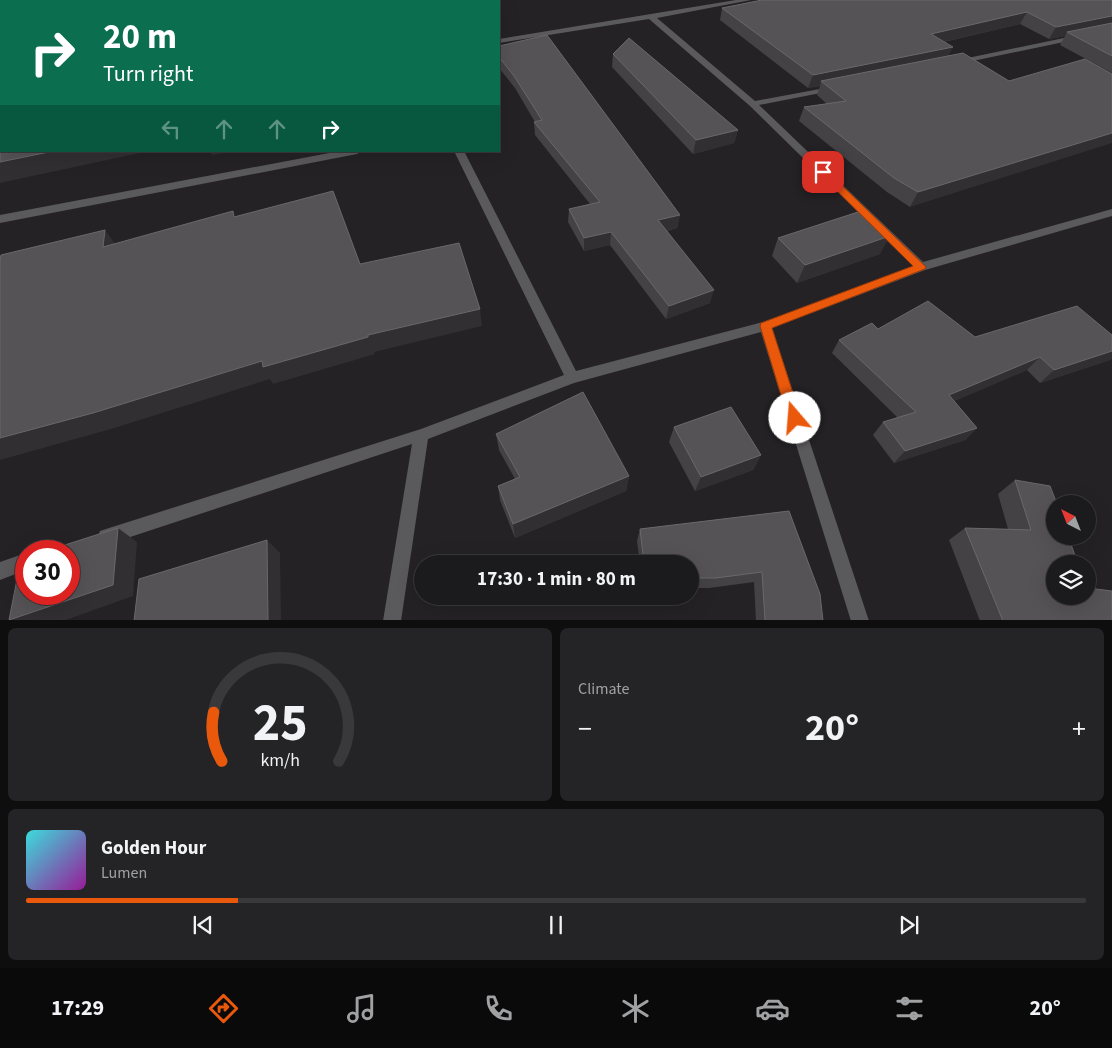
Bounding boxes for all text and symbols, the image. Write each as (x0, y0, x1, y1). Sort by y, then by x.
text: 20 m (103, 12, 177, 62)
icon: right (20, 20, 85, 85)
text: Turn right (103, 58, 193, 90)
icon: left (157, 115, 185, 143)
icon: ahead (210, 115, 238, 143)
icon: ahead (263, 115, 291, 143)
icon: right (316, 115, 344, 143)
pin (802, 151, 844, 193)
icon: arrive (809, 158, 837, 186)
position arrow (768, 391, 820, 443)
north arrow (1046, 495, 1096, 545)
map controls (1046, 495, 1096, 605)
speed limit sign: 30 (15, 540, 80, 605)
button: layers (1046, 555, 1096, 605)
text: 17:30 · 1 min · 80 m (477, 566, 636, 593)
text: Climate (578, 678, 629, 700)
text: 25 (253, 687, 307, 761)
text: 20° (805, 701, 859, 755)
text: − (578, 709, 592, 749)
text: + (1072, 709, 1086, 749)
text: km/h (260, 748, 300, 773)
text: Golden Hour (101, 835, 206, 862)
text: Lumen (101, 862, 147, 884)
icon: previous (189, 911, 217, 939)
icon: pause (542, 911, 570, 939)
icon: next (895, 911, 923, 939)
icon: directions (206, 991, 241, 1026)
icon: music (344, 991, 379, 1026)
icon: phone (481, 991, 516, 1026)
icon: climate (618, 991, 653, 1026)
icon: car (755, 991, 790, 1026)
icon: filters (892, 991, 927, 1026)
text: 17:29 (51, 992, 104, 1024)
text: 20° (1030, 992, 1061, 1024)

